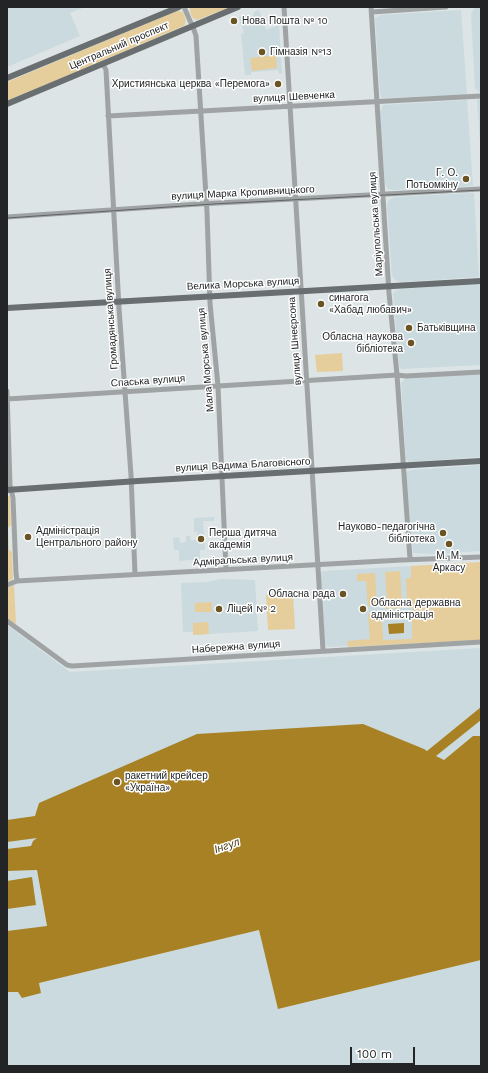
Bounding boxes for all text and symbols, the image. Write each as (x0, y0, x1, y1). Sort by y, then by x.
place label: Нова Пошта № 10 (242, 15, 328, 27)
marker: Нова Пошта № 10 (229, 16, 239, 26)
street label: Центральний проспект (67, 20, 171, 72)
place label: Гімназія №13 (270, 46, 332, 58)
marker: Гімназія №13 (257, 47, 267, 57)
place label: Християнська церква «Перемога» (112, 78, 270, 90)
marker: Християнська церква «Перемога» (273, 79, 283, 89)
street label: вулиця Шевченка (253, 89, 335, 105)
place label: Г. О. Потьомкіну (406, 167, 458, 190)
street label: Маріупольська вулиця (366, 171, 386, 277)
marker: Г. О. Потьомкіну (461, 174, 471, 184)
street label: вулиця Марка Кропивницького (171, 183, 315, 203)
street label: Громадянська вулиця (101, 268, 121, 370)
street label: Велика Морська вулиця (186, 275, 300, 293)
place label: синагога «Хабад любавич» (329, 292, 412, 316)
street label: вулиця Шнеєрсона (286, 296, 304, 386)
marker: синагога «Хабад любавич» (316, 299, 326, 309)
street label: Мала Морська вулиця (195, 307, 217, 413)
place label: Батьківщина (417, 322, 476, 334)
marker: Батьківщина (404, 323, 414, 333)
place label: Обласна наукова бібліотека (322, 331, 403, 354)
marker: Обласна наукова бібліотека (406, 338, 416, 348)
street label: Спаська вулиця (110, 372, 186, 390)
street label: вулиця Вадима Благовісного (175, 455, 311, 475)
place label: Науково-педагогічна бібліотека (338, 521, 435, 544)
place label: Адміністрація Центрального району (36, 525, 138, 548)
place label: Перша дитяча академія (209, 527, 276, 550)
marker: Науково-педагогічна бібліотека (438, 528, 448, 538)
marker: Адміністрація Центрального району (23, 532, 33, 542)
marker: Перша дитяча академія (196, 534, 206, 544)
marker: М. М. Аркасу (444, 539, 454, 549)
place label: М. М. Аркасу (433, 550, 465, 574)
street label: Адміральська вулиця (193, 551, 293, 569)
place label: Обласна рада (269, 588, 335, 600)
marker: Обласна рада (338, 589, 348, 599)
place label: Обласна державна адміністрація (371, 597, 461, 620)
place label: Ліцей № 2 (227, 603, 276, 615)
marker: Ліцей № 2 (214, 604, 224, 614)
marker: Обласна державна адміністрація (358, 604, 368, 614)
street label: Набережна вулиця (191, 638, 281, 656)
place label: ракетний крейсер «Україна» (125, 770, 208, 794)
marker: ракетний крейсер «Україна» (112, 777, 122, 787)
water label: Інгул (213, 836, 241, 856)
scale bar (352, 1039, 417, 1065)
text: 100 m (357, 1047, 392, 1061)

